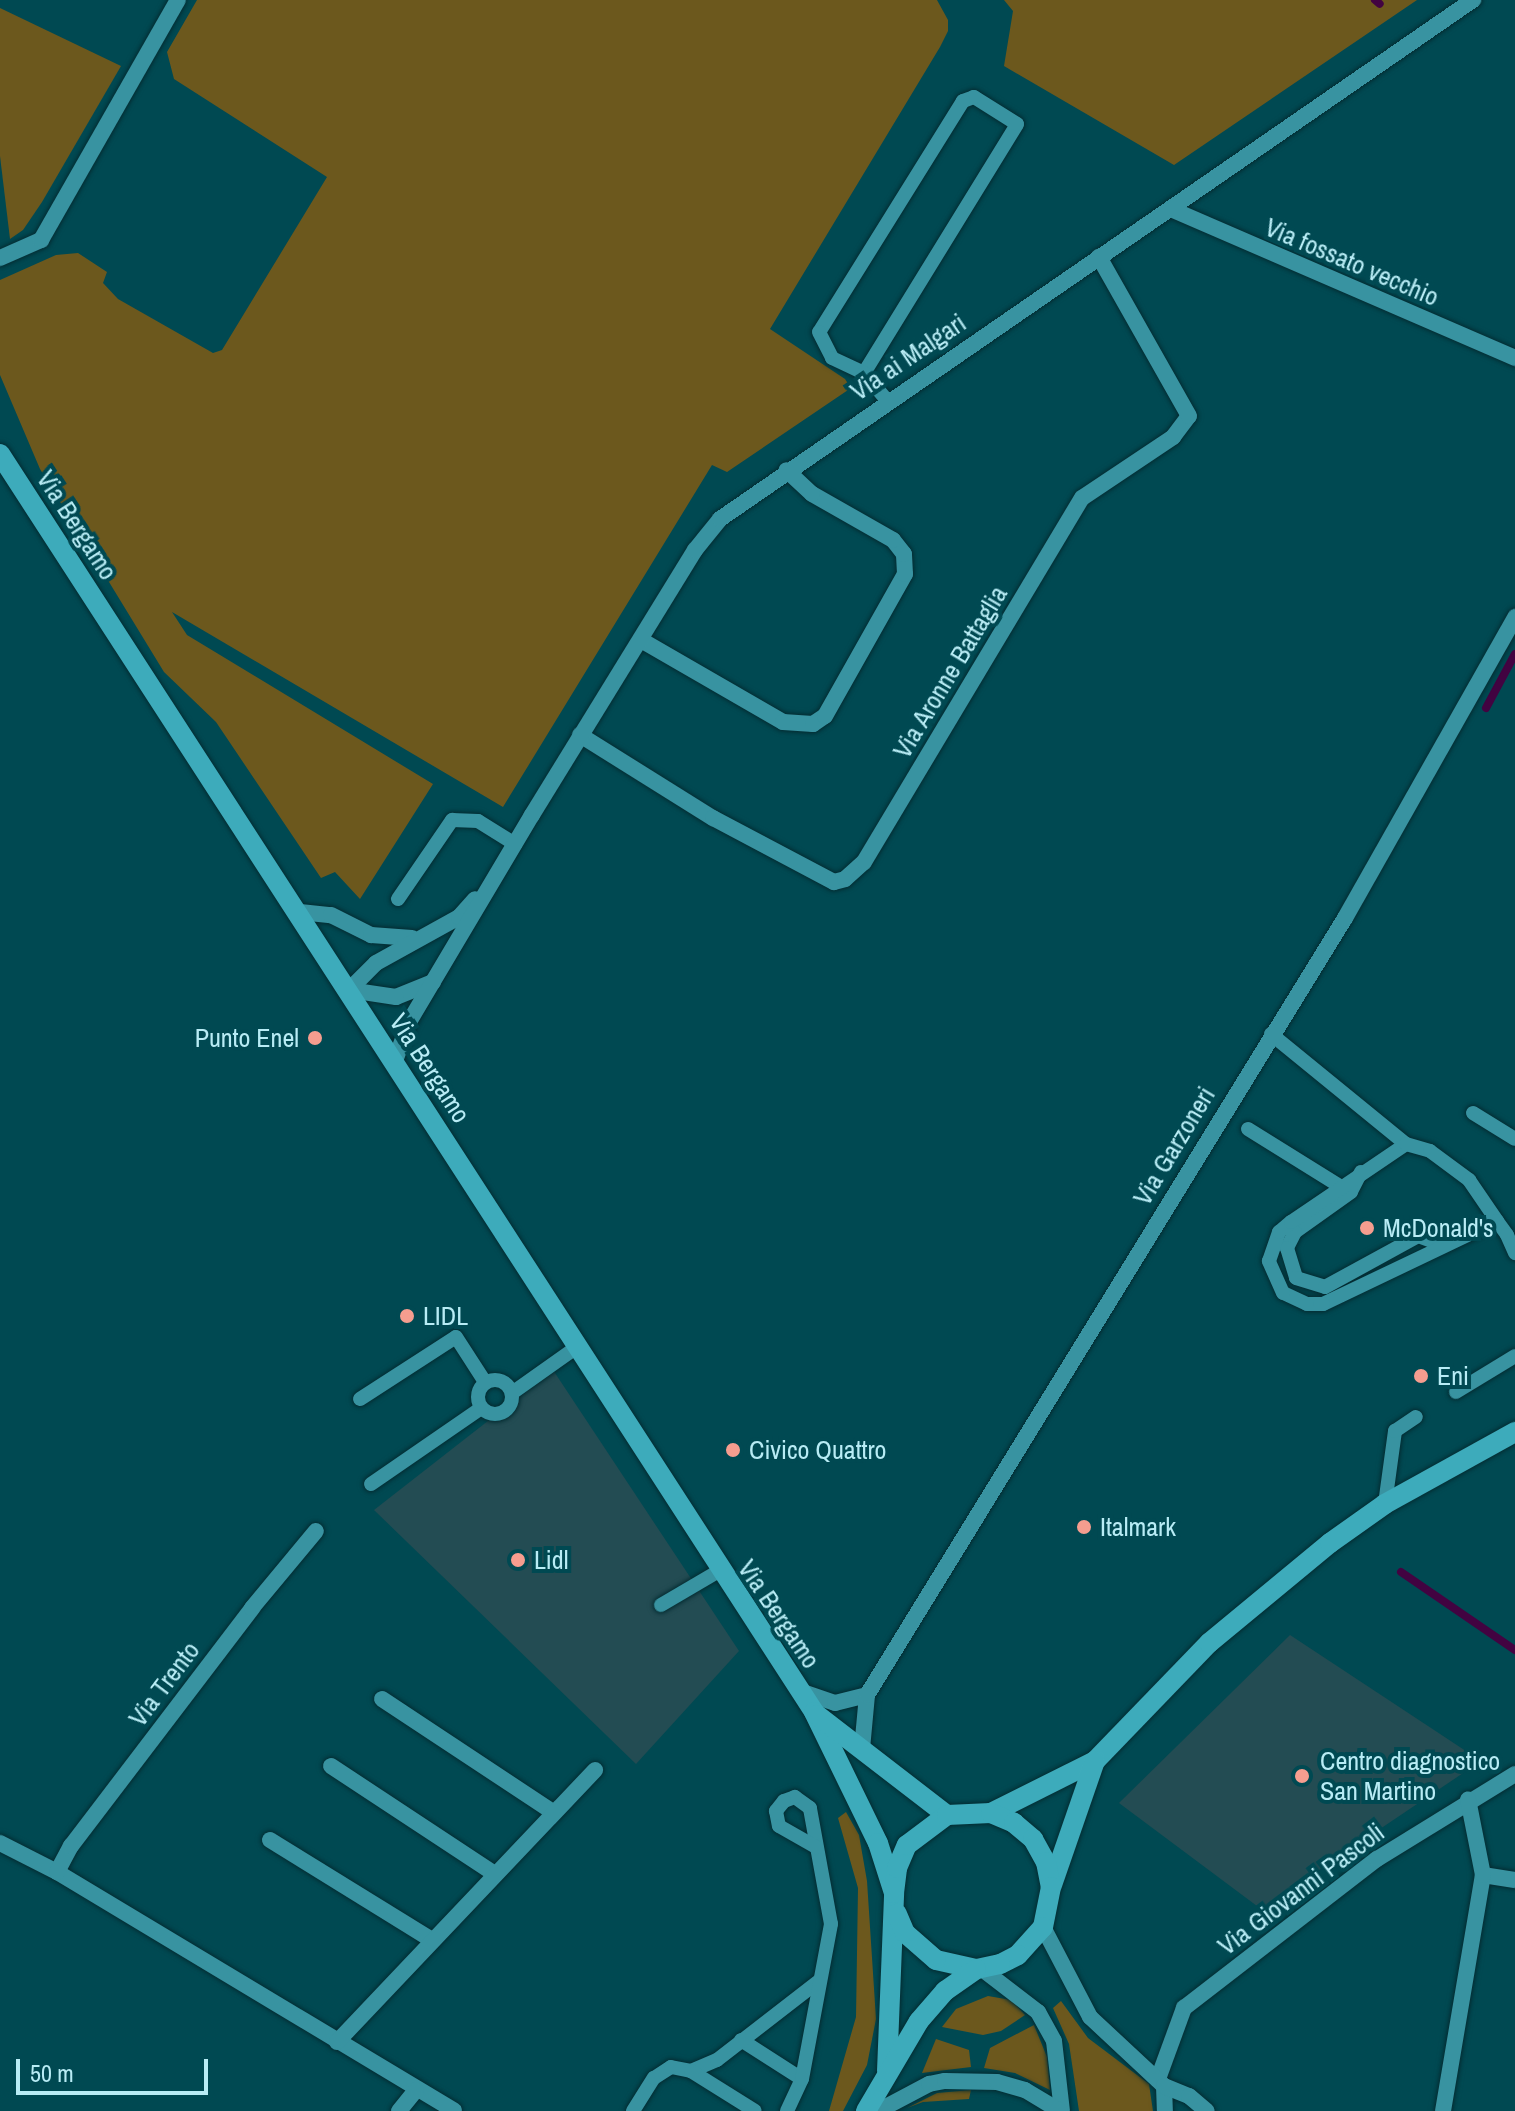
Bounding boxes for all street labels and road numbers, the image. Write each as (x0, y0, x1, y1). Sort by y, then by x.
street label: Via fossato vecchio (1260, 211, 1444, 313)
street label: Via ai Malgari (844, 307, 972, 407)
street label: Via Bergamo (30, 464, 124, 586)
street label: Via Aronne Battaglia (886, 580, 1014, 764)
street label: Via Bergamo (383, 1007, 477, 1129)
street label: Via Garzoneri (1127, 1081, 1221, 1211)
street label: Via Bergamo (731, 1554, 827, 1674)
street label: Via Trento (122, 1635, 206, 1733)
street label: Via Giovanni Pascoli (1212, 1816, 1390, 1962)

